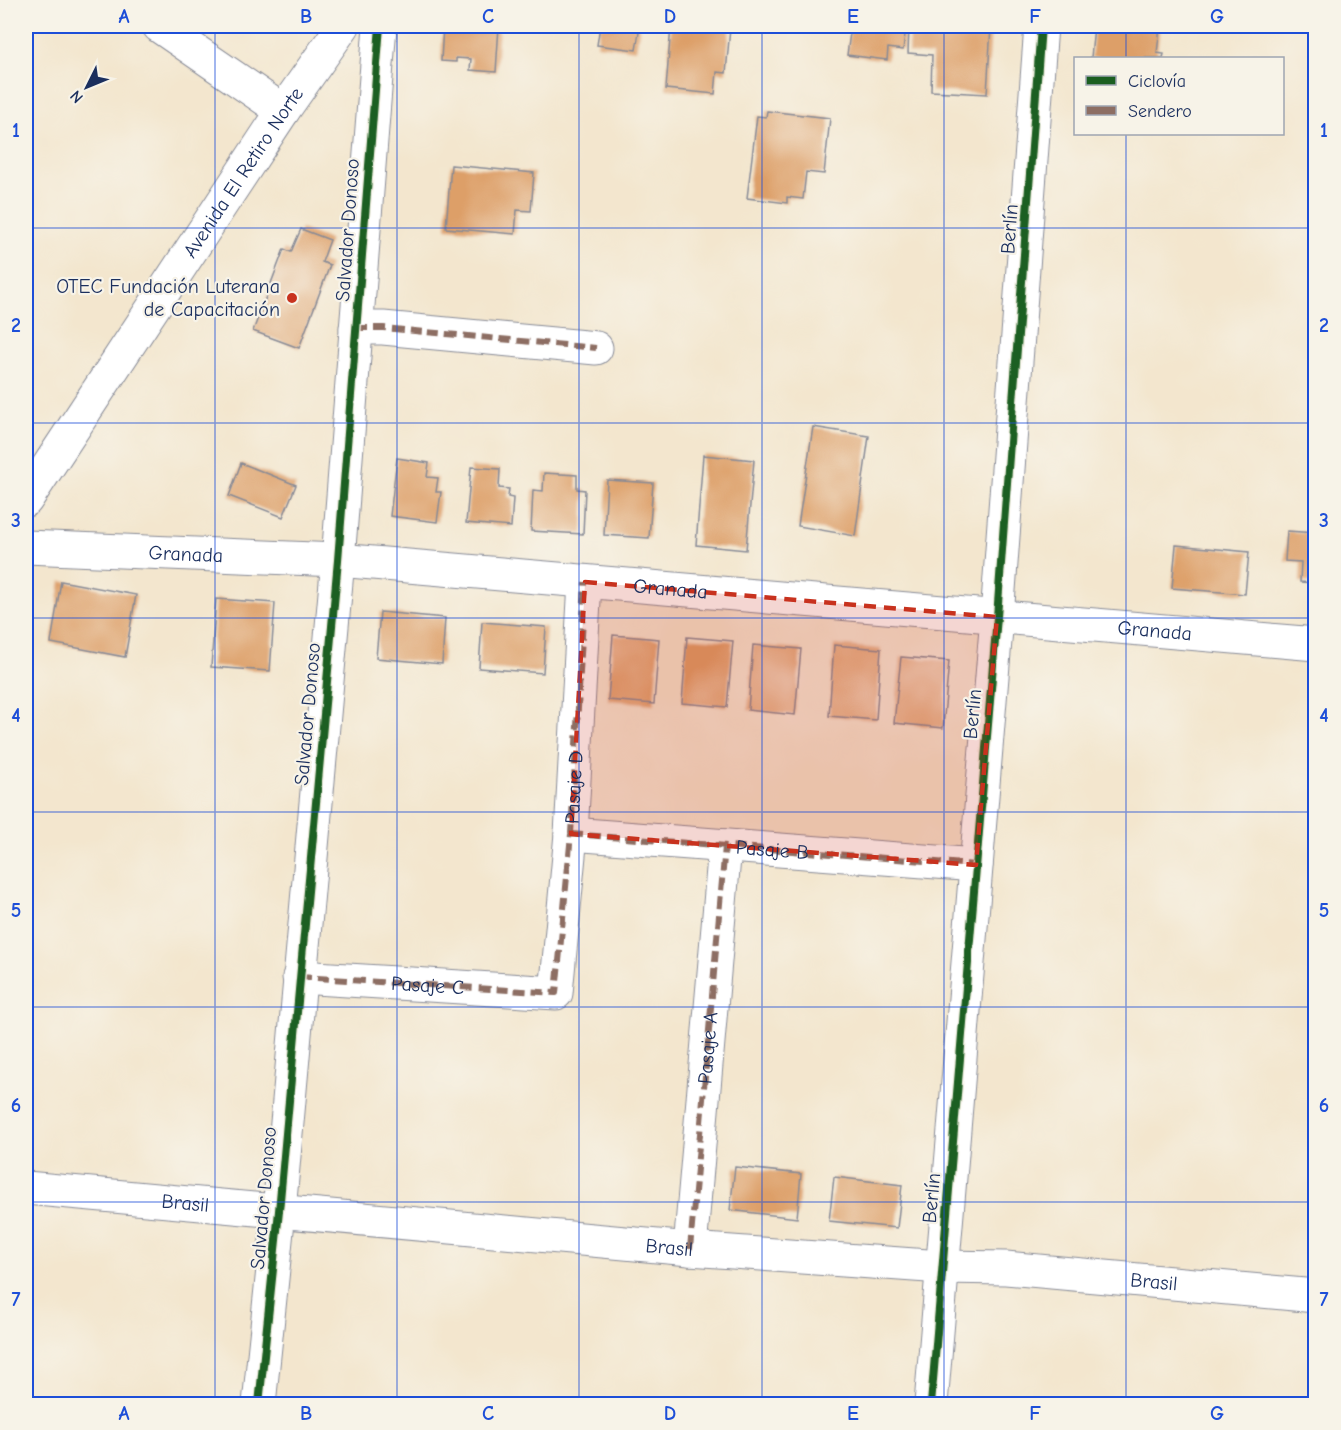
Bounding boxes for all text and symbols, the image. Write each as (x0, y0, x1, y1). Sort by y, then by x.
text: A (118, 5, 130, 28)
text: B (300, 5, 312, 28)
text: C (482, 5, 494, 28)
text: D (664, 5, 676, 28)
text: E (847, 5, 859, 28)
text: F (1029, 5, 1041, 28)
text: G (1210, 5, 1224, 28)
north arrow (57, 57, 117, 117)
legend (1074, 57, 1284, 135)
text: Ciclovía (1128, 71, 1186, 92)
street label: Avenida El Retiro Norte (178, 83, 308, 262)
text: N (67, 87, 87, 107)
text: Sendero (1128, 101, 1192, 122)
text: 1 (12, 119, 20, 142)
text: 1 (1320, 119, 1328, 142)
street label: Salvador Donoso (331, 158, 364, 302)
street label: Berlín (996, 203, 1023, 255)
place label: OTEC Fundación Luterana de Capacitación (56, 275, 280, 321)
marker: OTEC Fundación Luterana de Capacitación (285, 291, 299, 305)
text: 2 (11, 314, 21, 337)
text: 2 (1319, 314, 1329, 337)
text: 3 (11, 509, 21, 532)
text: 3 (1319, 509, 1329, 532)
street label: Granada (148, 541, 224, 567)
street label: Granada (632, 574, 709, 604)
street label: Granada (1117, 616, 1193, 645)
street label: Salvador Donoso (290, 642, 325, 786)
street label: Berlín (959, 688, 986, 740)
text: 4 (11, 704, 21, 727)
text: 4 (1319, 704, 1329, 727)
street label: Pasaje D (561, 750, 588, 825)
street label: Pasaje B (735, 836, 810, 864)
text: 5 (11, 899, 21, 922)
text: 5 (1319, 899, 1329, 922)
street label: Pasaje C (391, 972, 465, 999)
street label: Pasaje A (693, 1010, 723, 1085)
text: 6 (11, 1094, 21, 1117)
text: 6 (1319, 1094, 1329, 1117)
street label: Salvador Donoso (246, 1126, 281, 1270)
street label: Berlín (918, 1172, 945, 1224)
street label: Brasil (161, 1190, 210, 1217)
street label: Brasil (645, 1234, 694, 1261)
street label: Brasil (1129, 1268, 1179, 1295)
text: 7 (12, 1288, 21, 1311)
text: 7 (1320, 1288, 1329, 1311)
text: A (118, 1402, 130, 1425)
text: B (300, 1402, 312, 1425)
text: C (482, 1402, 494, 1425)
text: D (664, 1402, 676, 1425)
text: E (847, 1402, 859, 1425)
text: F (1029, 1402, 1041, 1425)
text: G (1210, 1402, 1224, 1425)

